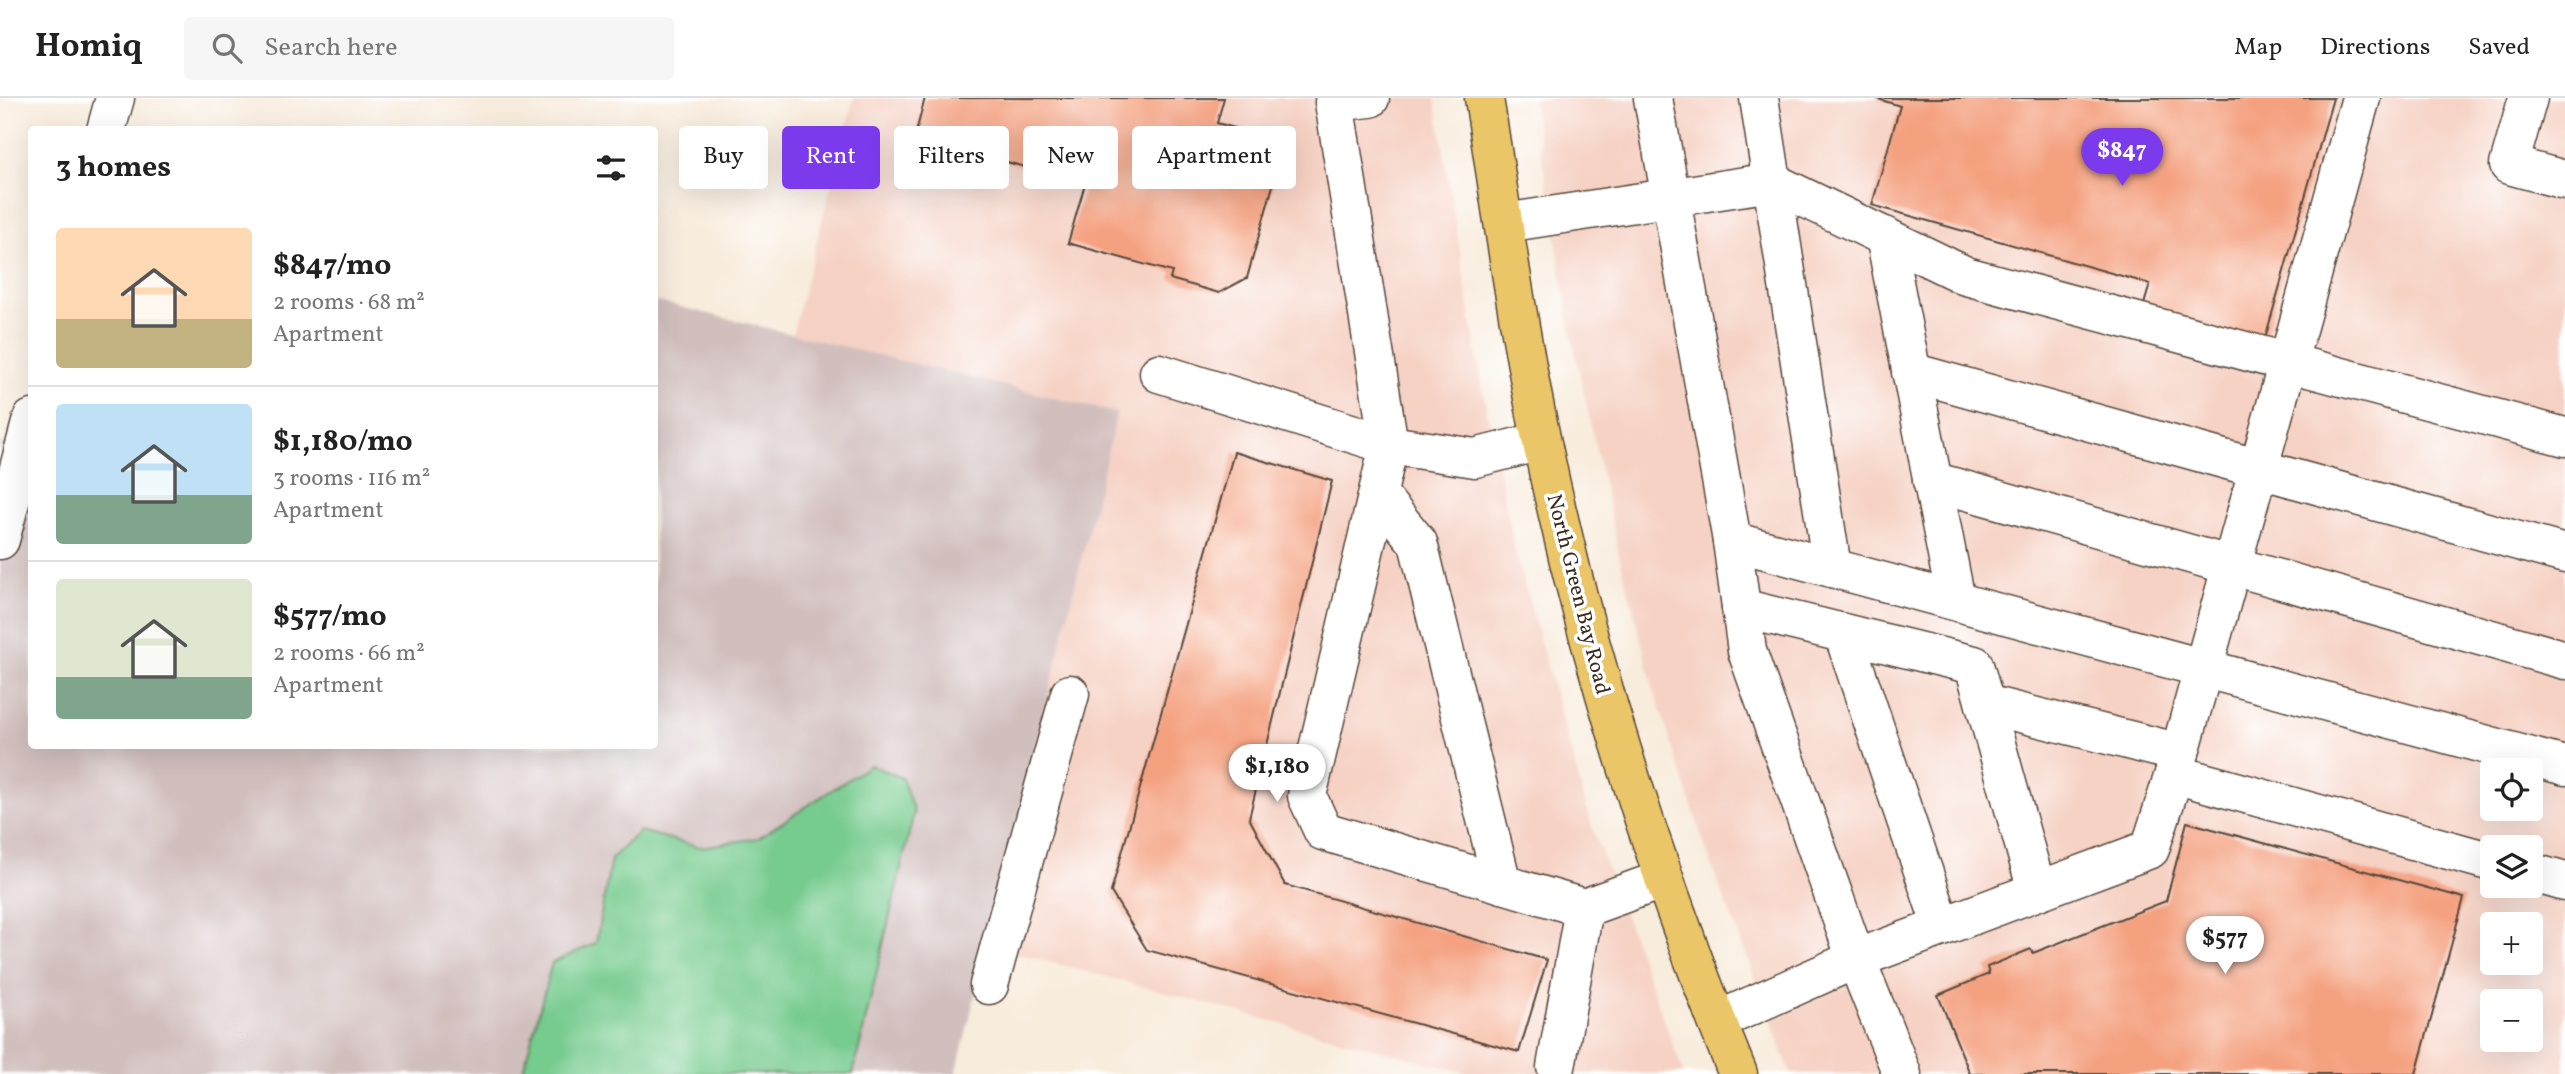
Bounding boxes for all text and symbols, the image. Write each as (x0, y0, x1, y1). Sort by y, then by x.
search box (184, 17, 674, 80)
text: Homiq (35, 25, 142, 71)
icon: search (208, 29, 246, 67)
text: Search here (264, 30, 397, 66)
text: Map (2234, 31, 2282, 65)
text: Directions (2320, 31, 2430, 65)
text: Saved (2468, 31, 2530, 65)
chip: Buy (679, 126, 768, 189)
chip: Rent (782, 126, 880, 189)
chip: Filters (894, 126, 1009, 189)
chip: New (1023, 126, 1118, 189)
chip: Apartment (1132, 126, 1296, 189)
pin: $847 (2081, 129, 2163, 188)
text: $847 (2097, 135, 2147, 167)
text: 3 homes (56, 147, 171, 189)
icon: filters (592, 149, 630, 187)
text: $847/mo (273, 245, 391, 287)
icon: home (112, 256, 196, 340)
text: 2 rooms · 68 m² (273, 287, 425, 319)
text: Apartment (273, 319, 384, 351)
text: $1,180/mo (273, 421, 413, 463)
icon: home (112, 432, 196, 516)
text: 3 rooms · 116 m² (273, 463, 430, 495)
street label: North Green Bay Road (1539, 491, 1616, 698)
text: Apartment (273, 495, 384, 527)
text: $577/mo (273, 596, 387, 638)
icon: home (112, 607, 196, 691)
text: 2 rooms · 66 m² (273, 638, 425, 670)
text: Apartment (273, 670, 384, 702)
pin: $1,180 (1220, 744, 1334, 804)
text: $1,180 (1245, 751, 1309, 783)
map controls (2480, 758, 2543, 1052)
button: locate (2480, 758, 2543, 821)
button: layers (2480, 835, 2543, 898)
button: + (2480, 912, 2543, 975)
pin: $577 (2184, 916, 2266, 976)
text: $577 (2202, 923, 2248, 955)
button: − (2480, 989, 2543, 1052)

